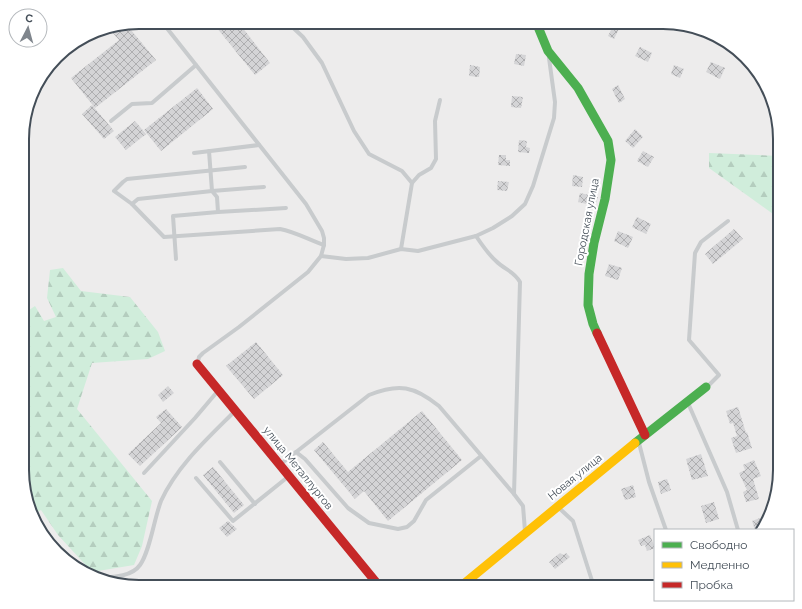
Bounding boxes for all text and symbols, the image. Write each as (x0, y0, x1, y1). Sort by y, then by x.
north arrow (8, 8, 48, 48)
text: С (25, 12, 34, 25)
street label: Городская улица (572, 177, 602, 267)
street label: улица Металлургов (260, 424, 336, 512)
street label: Новая улица (545, 451, 605, 503)
legend (654, 529, 794, 601)
text: Свободно (690, 538, 747, 552)
text: Медленно (690, 558, 749, 572)
text: Пробка (690, 578, 733, 592)

